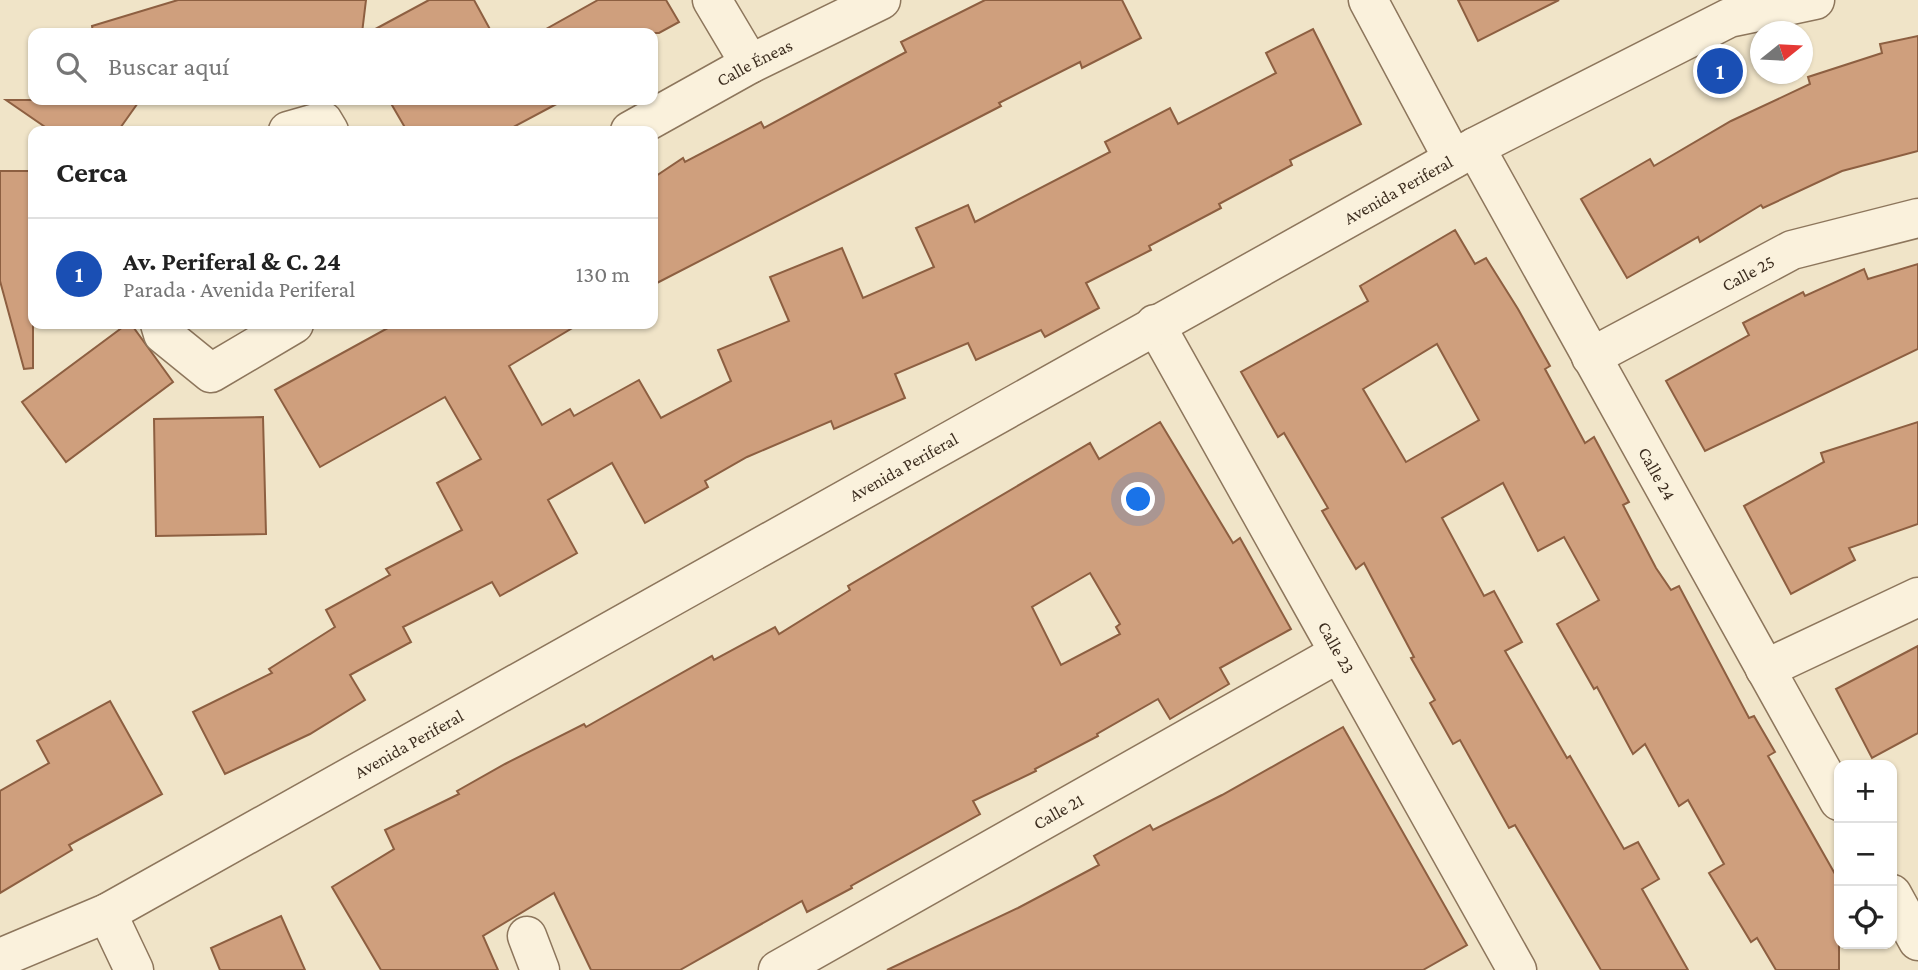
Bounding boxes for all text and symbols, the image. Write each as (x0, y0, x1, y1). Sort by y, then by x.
north arrow (1750, 21, 1813, 84)
search box (28, 28, 658, 105)
street label: Calle Éneas (713, 35, 796, 91)
pin: 1 (1697, 45, 1743, 97)
icon: search (52, 48, 90, 86)
text: Buscar aquí (108, 52, 229, 81)
street label: Avenida Periferal (1340, 151, 1456, 228)
text: Cerca (56, 155, 127, 188)
text: Av. Periferal & C. 24 (123, 247, 341, 276)
street label: Calle 25 (1718, 251, 1778, 296)
text: 1 (75, 261, 83, 287)
text: 130 m (576, 261, 630, 287)
text: Parada · Avenida Periferal (123, 276, 355, 302)
street label: Avenida Periferal (846, 428, 962, 505)
street label: Calle 24 (1634, 444, 1680, 504)
your location (1121, 482, 1155, 516)
street label: Calle 23 (1314, 618, 1359, 677)
street label: Avenida Periferal (351, 705, 467, 782)
map controls (1834, 760, 1897, 949)
button: + (1834, 760, 1897, 823)
street label: Calle 21 (1030, 790, 1087, 834)
button: − (1834, 823, 1897, 886)
button: locate (1834, 886, 1897, 949)

